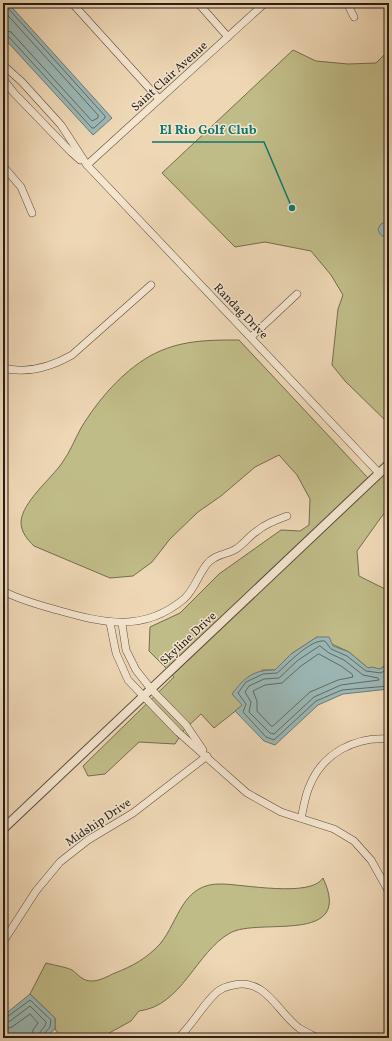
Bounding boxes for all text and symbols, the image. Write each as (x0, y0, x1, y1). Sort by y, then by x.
street label: Saint Clair Avenue (128, 38, 212, 115)
callout: El Rio Golf Club (152, 117, 264, 142)
text: El Rio Golf Club (159, 122, 257, 140)
street label: Randag Drive (210, 280, 271, 343)
street label: Skyline Drive (157, 608, 220, 669)
street label: Midship Drive (63, 795, 135, 851)

